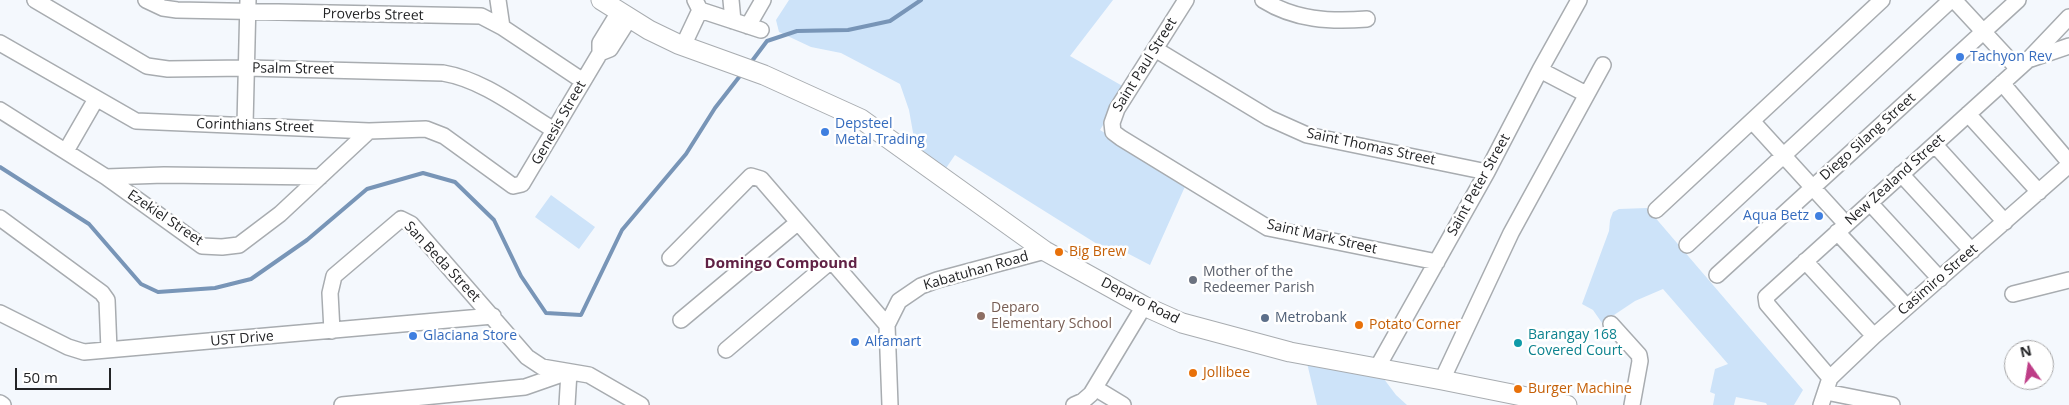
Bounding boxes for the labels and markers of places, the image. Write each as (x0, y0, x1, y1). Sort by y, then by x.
place label: Tachyon Rev (1970, 49, 2052, 65)
marker: Tachyon Rev (1954, 51, 1966, 63)
place label: Depsteel Metal Trading (835, 116, 925, 148)
marker: Depsteel Metal Trading (819, 126, 831, 138)
place label: Aqua Betz (1743, 208, 1809, 224)
marker: Aqua Betz (1813, 210, 1825, 222)
place label: Big Brew (1069, 244, 1126, 260)
marker: Big Brew (1053, 246, 1065, 258)
place label: Mother of the Redeemer Parish (1203, 264, 1315, 296)
marker: Mother of the Redeemer Parish (1187, 274, 1199, 286)
place label: Deparo Elementary School (991, 300, 1112, 332)
marker: Deparo Elementary School (975, 310, 987, 322)
place label: Metrobank (1275, 310, 1347, 326)
marker: Metrobank (1259, 312, 1271, 324)
place label: Potato Corner (1369, 317, 1461, 333)
marker: Potato Corner (1353, 319, 1365, 331)
place label: Barangay 168 Covered Court (1528, 327, 1622, 360)
place label: Glaciana Store (423, 328, 517, 344)
marker: Glaciana Store (407, 330, 419, 342)
place label: Alfamart (865, 334, 921, 350)
marker: Alfamart (849, 336, 861, 348)
marker: Barangay 168 Covered Court (1512, 337, 1524, 349)
place label: Jollibee (1203, 365, 1250, 381)
marker: Jollibee (1187, 367, 1199, 379)
place label: Burger Machine (1528, 381, 1632, 397)
marker: Burger Machine (1512, 383, 1524, 395)

